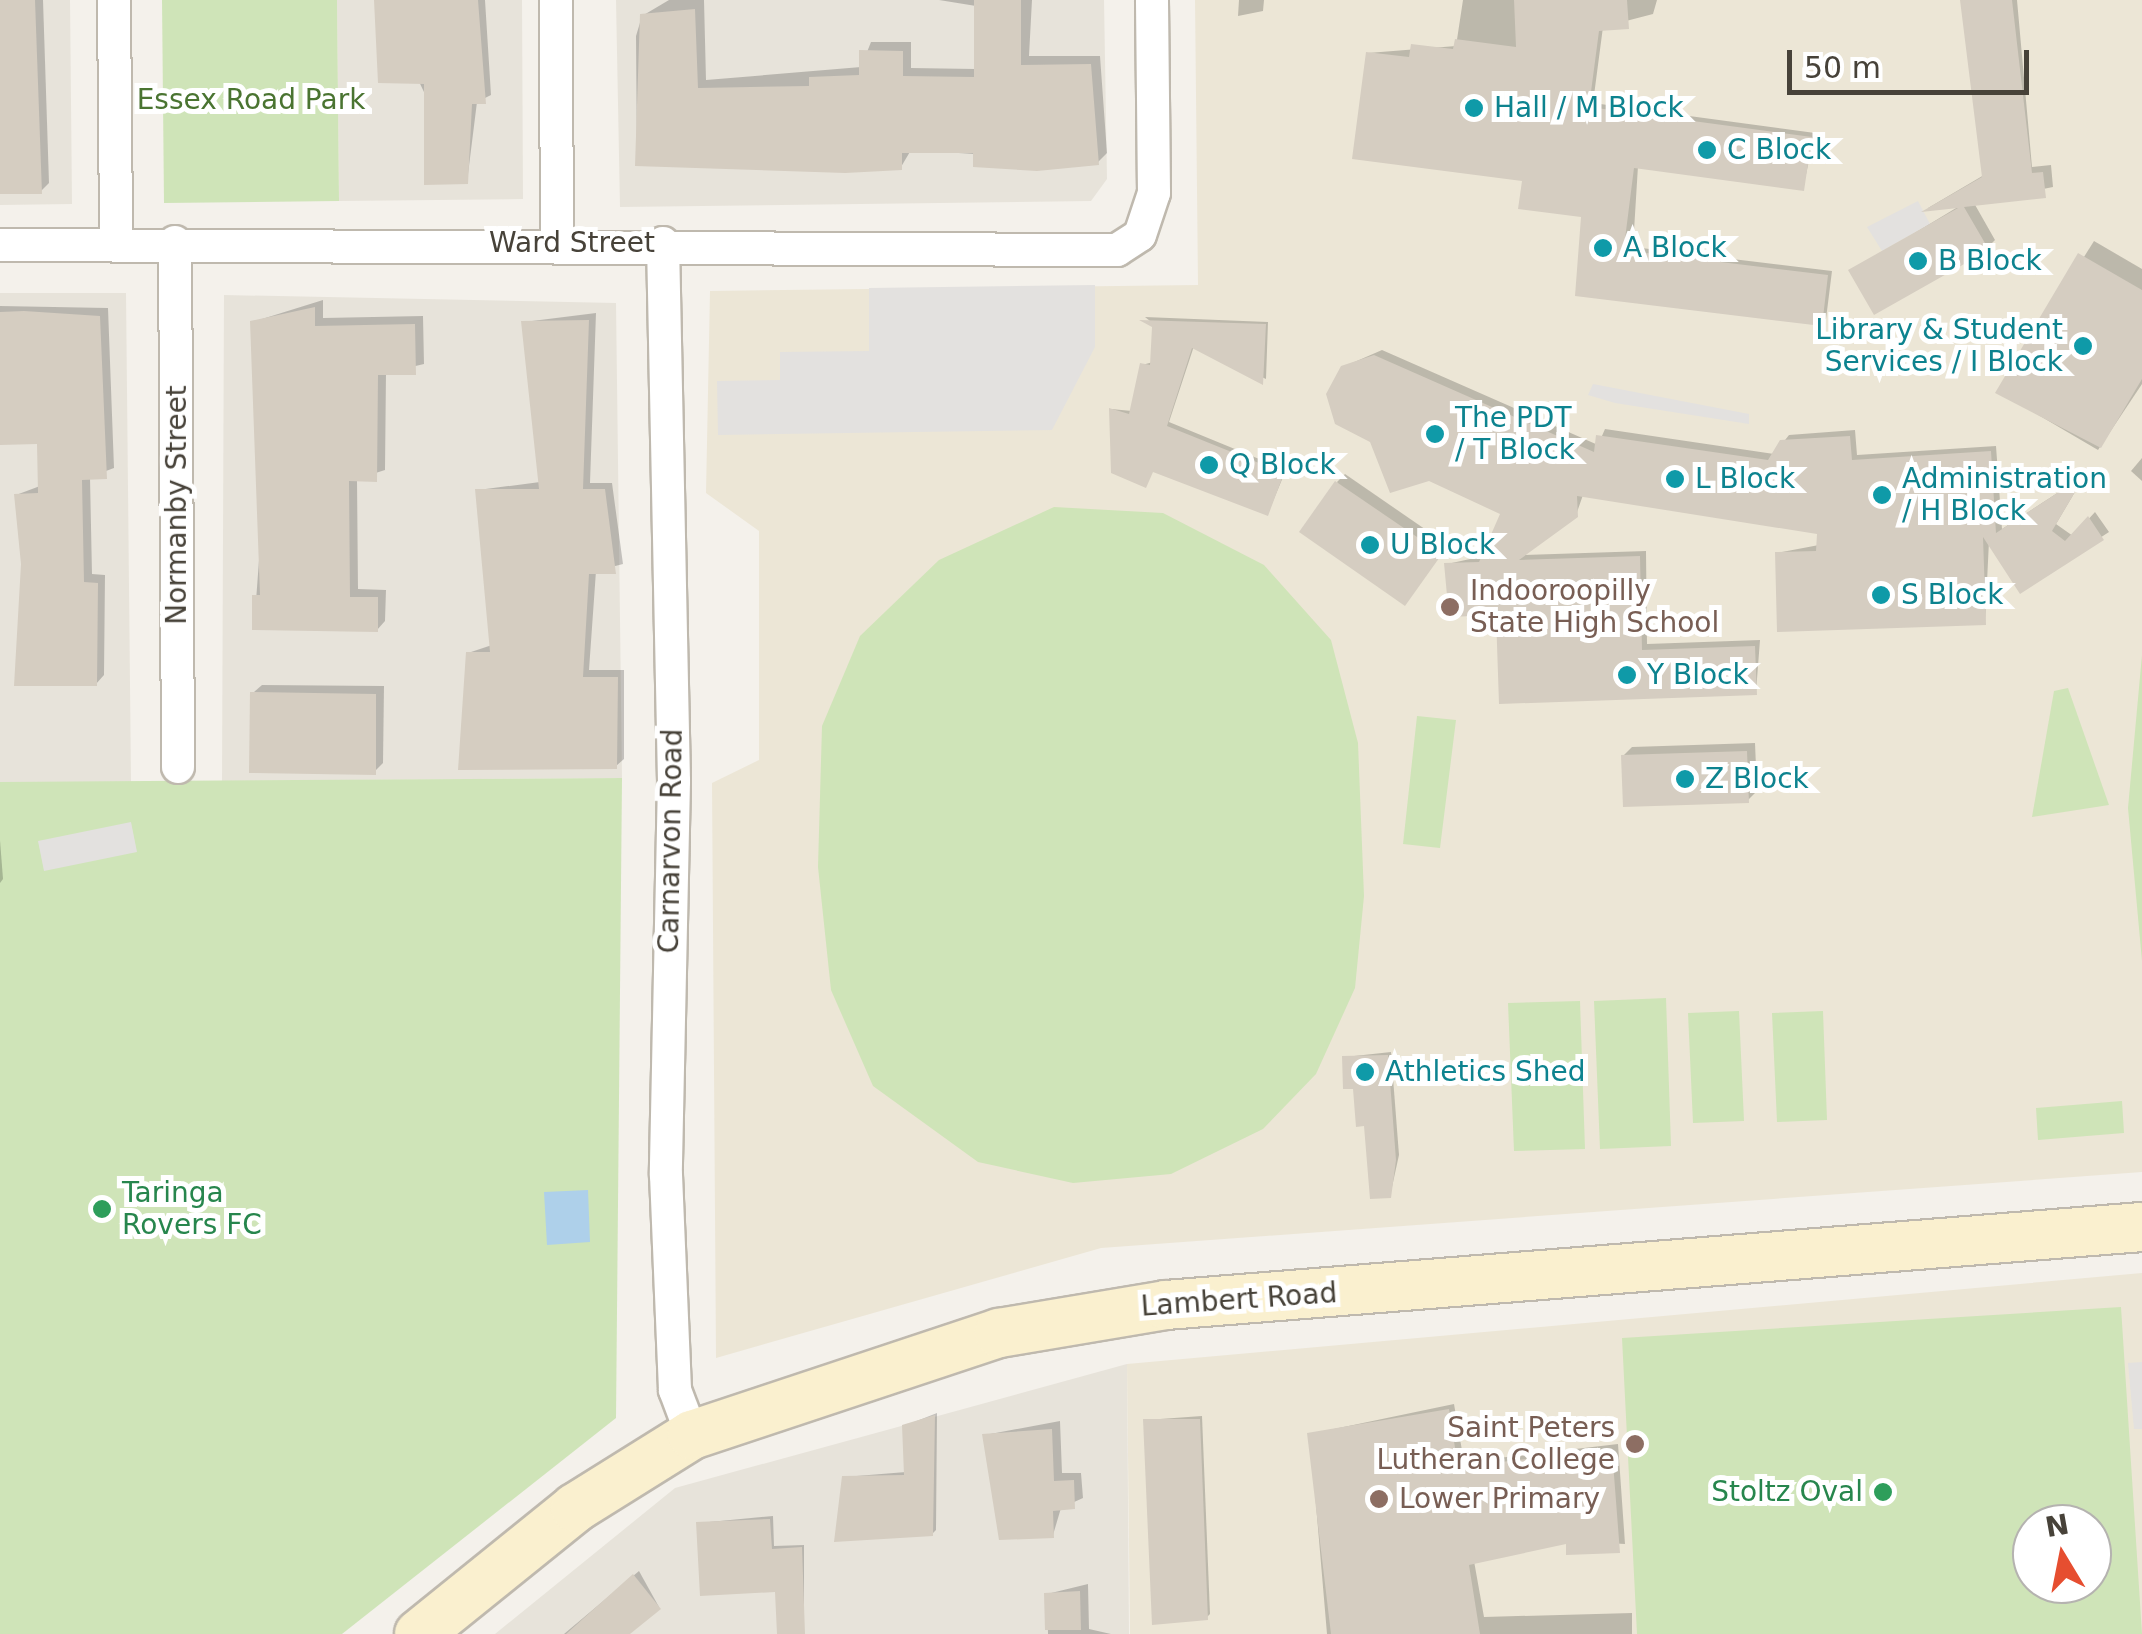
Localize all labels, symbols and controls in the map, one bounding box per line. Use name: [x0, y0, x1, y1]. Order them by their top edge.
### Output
scale bar: [1792, 30, 2034, 92]
text: 50 m: [1804, 50, 1881, 85]
park label: Essex Road Park: [137, 83, 365, 117]
place label: Hall / M Block: [1494, 91, 1684, 125]
marker: Hall / M Block: [1463, 97, 1485, 119]
place label: C Block: [1727, 133, 1831, 167]
marker: C Block: [1696, 139, 1718, 161]
street label: Ward Street: [489, 226, 655, 260]
place label: A Block: [1623, 231, 1727, 265]
marker: A Block: [1592, 237, 1614, 259]
place label: B Block: [1938, 244, 2042, 278]
marker: B Block: [1907, 250, 1929, 272]
place label: Library & Student Services / I Block: [1815, 313, 2063, 379]
marker: Library & Student Services / I Block: [2072, 335, 2094, 357]
street label: Normanby Street: [160, 385, 194, 625]
place label: The PDT / T Block: [1455, 401, 1575, 467]
marker: The PDT / T Block: [1424, 423, 1446, 445]
place label: Q Block: [1229, 448, 1336, 482]
marker: Q Block: [1198, 454, 1220, 476]
place label: L Block: [1695, 462, 1795, 496]
place label: Administration / H Block: [1902, 462, 2107, 528]
marker: L Block: [1664, 468, 1686, 490]
marker: Administration / H Block: [1871, 484, 1893, 506]
place label: U Block: [1390, 528, 1495, 562]
marker: U Block: [1359, 534, 1381, 556]
place label: Indooroopilly State High School: [1470, 574, 1719, 640]
place label: S Block: [1901, 578, 2003, 612]
marker: S Block: [1870, 584, 1892, 606]
marker: Indooroopilly State High School: [1439, 596, 1461, 618]
place label: Y Block: [1647, 658, 1749, 692]
marker: Y Block: [1616, 664, 1638, 686]
street label: Carnarvon Road: [652, 728, 690, 954]
place label: Z Block: [1705, 762, 1809, 796]
marker: Z Block: [1674, 768, 1696, 790]
place label: Athletics Shed: [1385, 1055, 1586, 1089]
marker: Athletics Shed: [1354, 1061, 1376, 1083]
place label: Taringa Rovers FC: [122, 1176, 262, 1242]
marker: Taringa Rovers FC: [91, 1198, 113, 1220]
street label: Lambert Road: [1140, 1276, 1338, 1324]
place label: Saint Peters Lutheran College: [1376, 1411, 1615, 1477]
marker: Saint Peters Lutheran College: [1624, 1433, 1646, 1455]
place label: Stoltz Oval: [1711, 1475, 1863, 1509]
marker: Stoltz Oval: [1872, 1481, 1894, 1503]
place label: Lower Primary: [1399, 1482, 1600, 1516]
marker: Lower Primary: [1368, 1488, 1390, 1510]
north arrow: [2012, 1504, 2112, 1604]
text: N: [2043, 1508, 2071, 1544]

